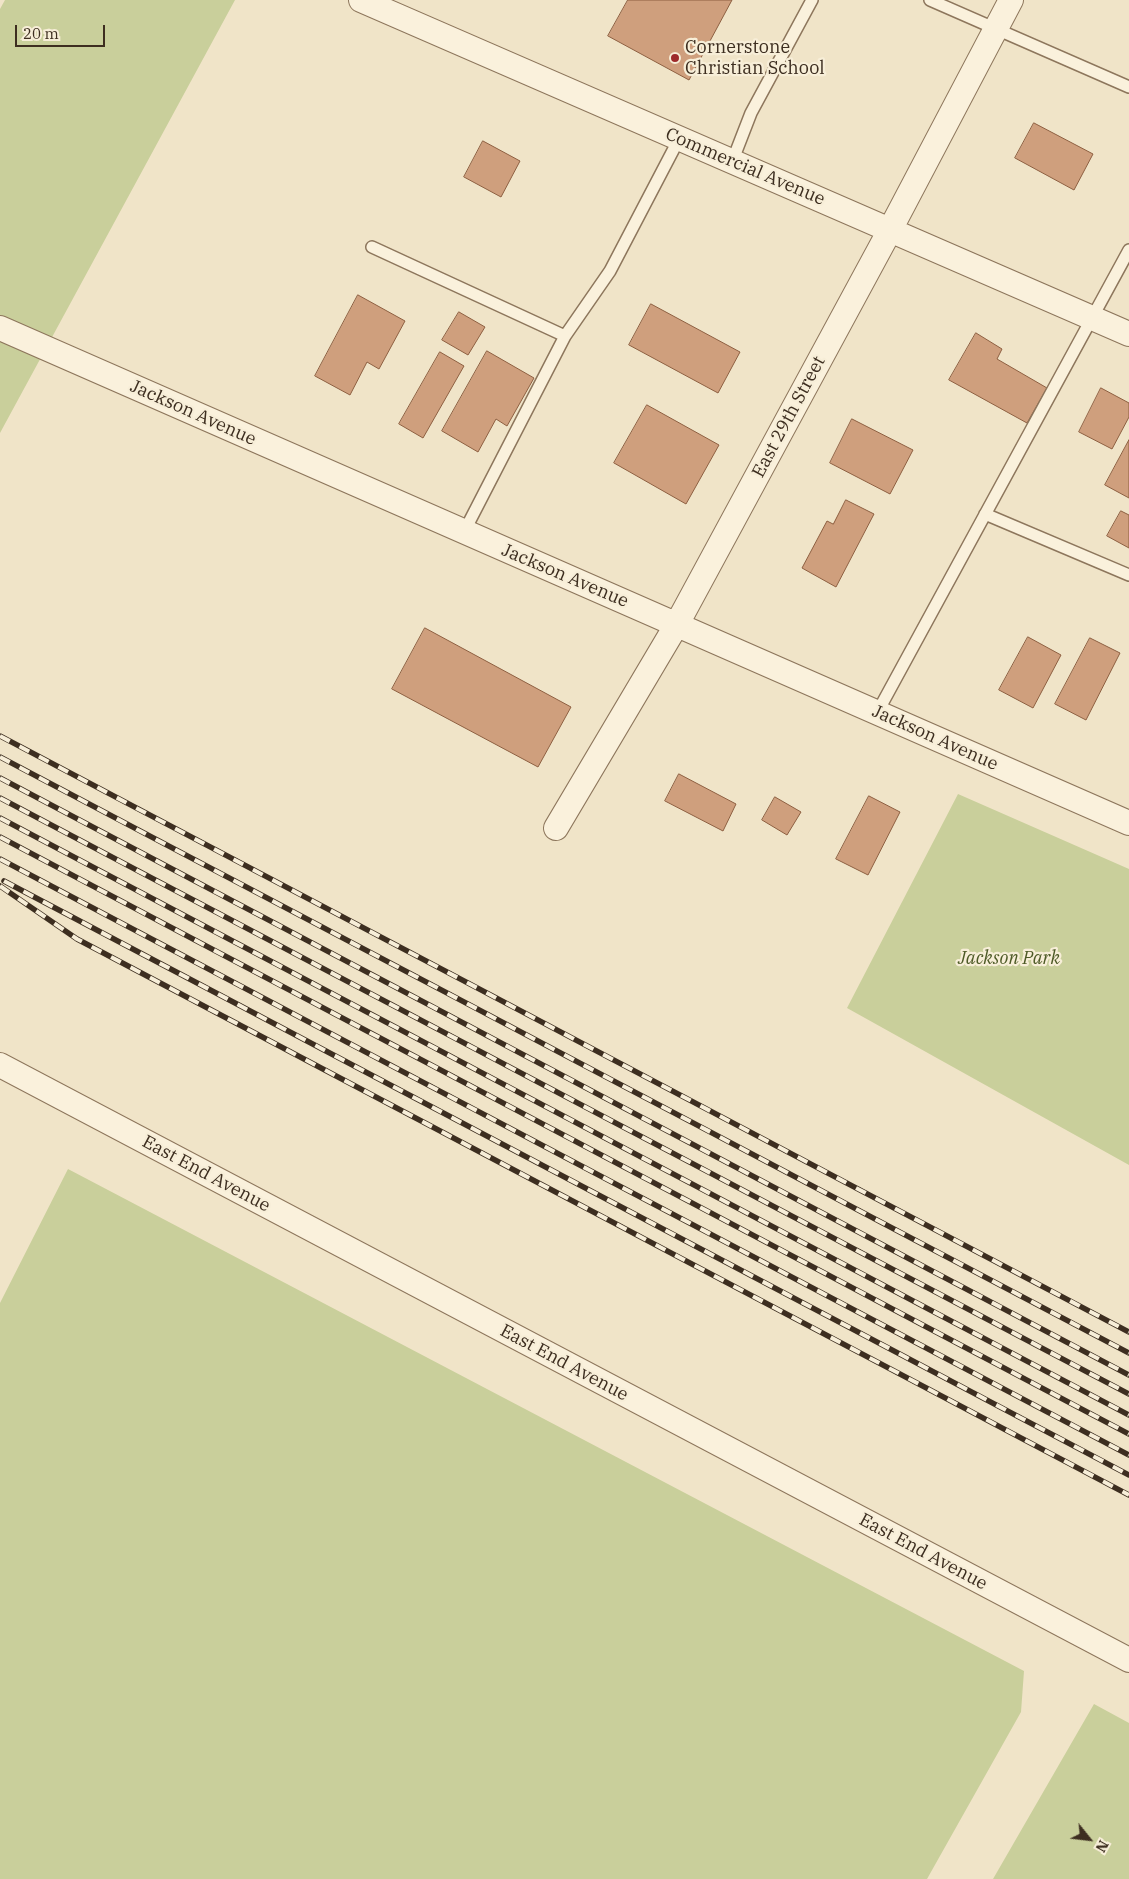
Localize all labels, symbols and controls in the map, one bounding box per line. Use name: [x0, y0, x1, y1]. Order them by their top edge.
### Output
scale bar: [18, 15, 108, 47]
text: 20 m: [23, 24, 59, 43]
place label: Cornerstone Christian School: [685, 37, 825, 80]
marker: Cornerstone Christian School: [669, 52, 681, 64]
street label: Commercial Avenue: [662, 124, 828, 210]
street label: East 29th Street: [748, 353, 830, 481]
street label: Jackson Avenue: [127, 376, 259, 450]
street label: Jackson Avenue: [498, 540, 632, 612]
street label: Jackson Avenue: [869, 701, 1001, 775]
park label: Jackson Park: [958, 948, 1060, 970]
street label: East End Avenue: [138, 1131, 274, 1217]
street label: East End Avenue: [496, 1320, 632, 1406]
street label: East End Avenue: [855, 1509, 991, 1595]
north arrow: [1064, 1814, 1114, 1864]
text: N: [1092, 1837, 1113, 1855]

